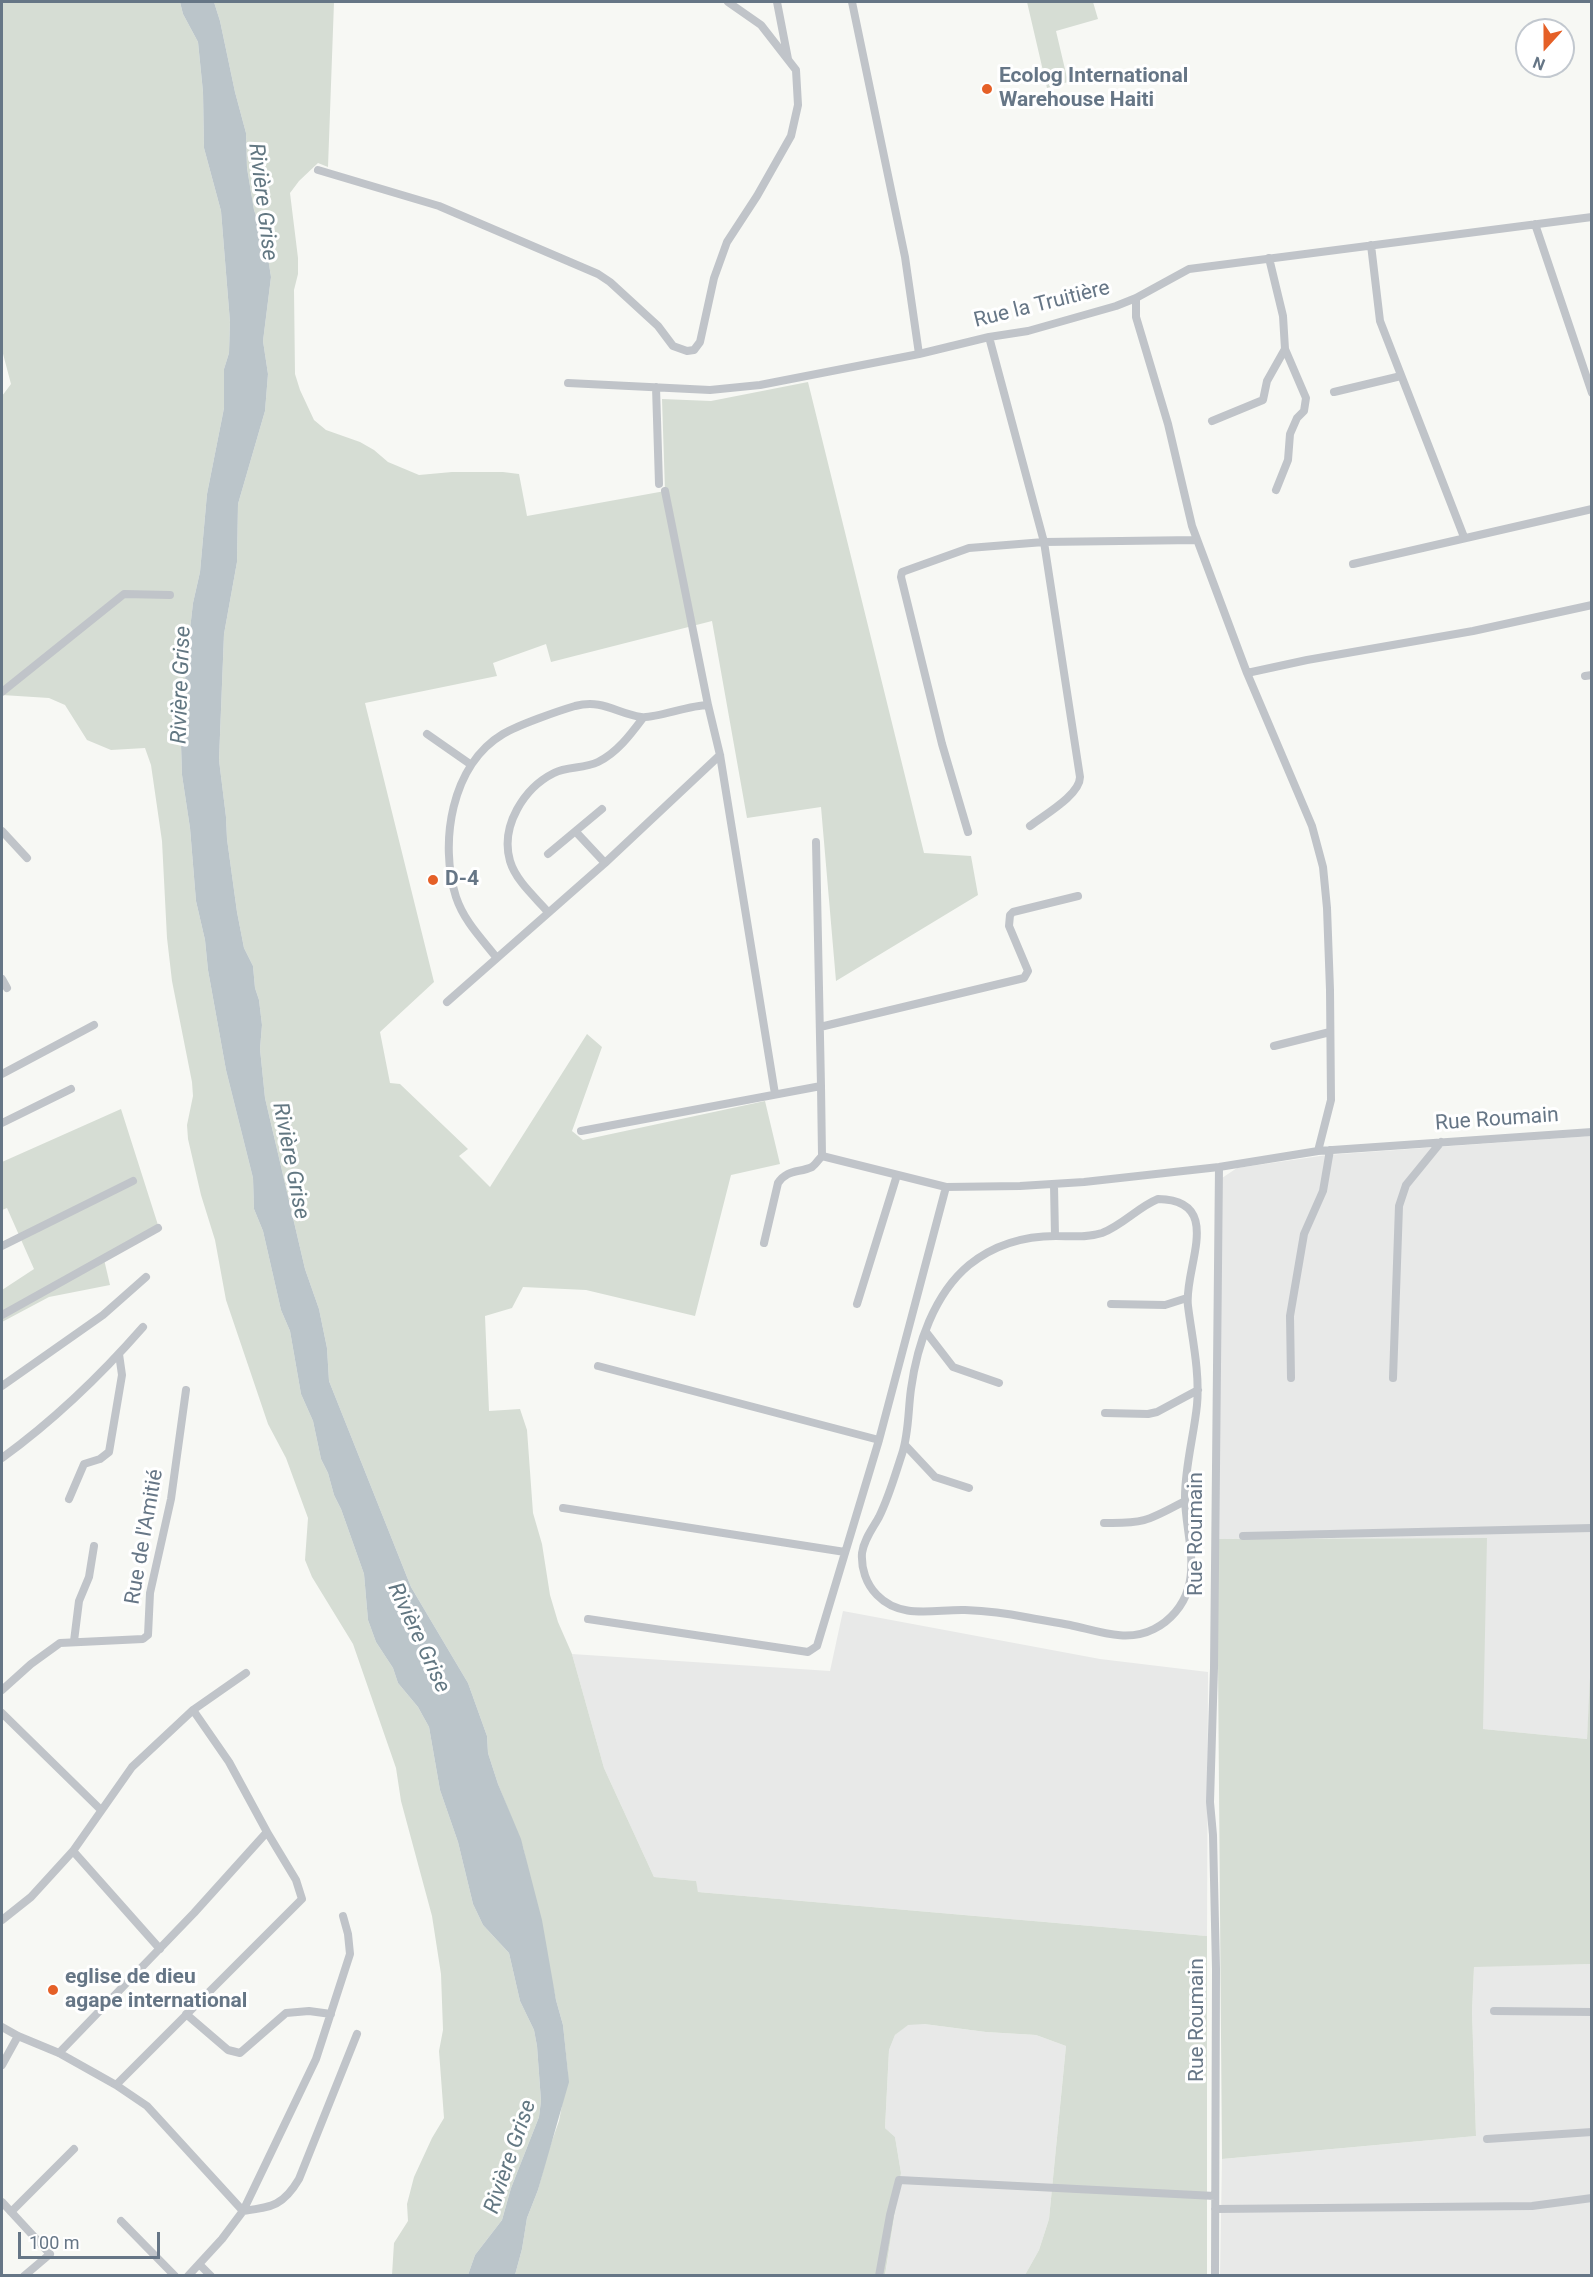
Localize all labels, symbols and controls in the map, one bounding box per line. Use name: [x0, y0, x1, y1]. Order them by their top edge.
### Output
north arrow: [1515, 18, 1575, 78]
text: N: [1530, 53, 1548, 74]
place label: Ecolog International Warehouse Haiti: [999, 64, 1188, 114]
marker: Ecolog International Warehouse Haiti: [980, 82, 994, 96]
water label: Rivière Grise: [242, 142, 282, 262]
street label: Rue la Truitière: [971, 276, 1113, 334]
water label: Rivière Grise: [167, 625, 197, 745]
place label: D-4: [445, 867, 479, 893]
marker: D-4: [426, 873, 440, 887]
water label: Rivière Grise: [266, 1100, 314, 1222]
street label: Rue Roumain: [1434, 1103, 1560, 1137]
street label: Rue de l'Amitié: [121, 1467, 169, 1607]
street label: Rue Roumain: [1184, 1472, 1210, 1596]
water label: Rivière Grise: [381, 1579, 455, 1697]
street label: Rue Roumain: [1185, 1958, 1211, 2082]
place label: eglise de dieu agape international: [65, 1965, 247, 2015]
marker: eglise de dieu agape international: [46, 1983, 60, 1997]
water label: Rivière Grise: [479, 2097, 543, 2217]
scale bar: [21, 2220, 164, 2258]
text: 100 m: [29, 2232, 80, 2253]

